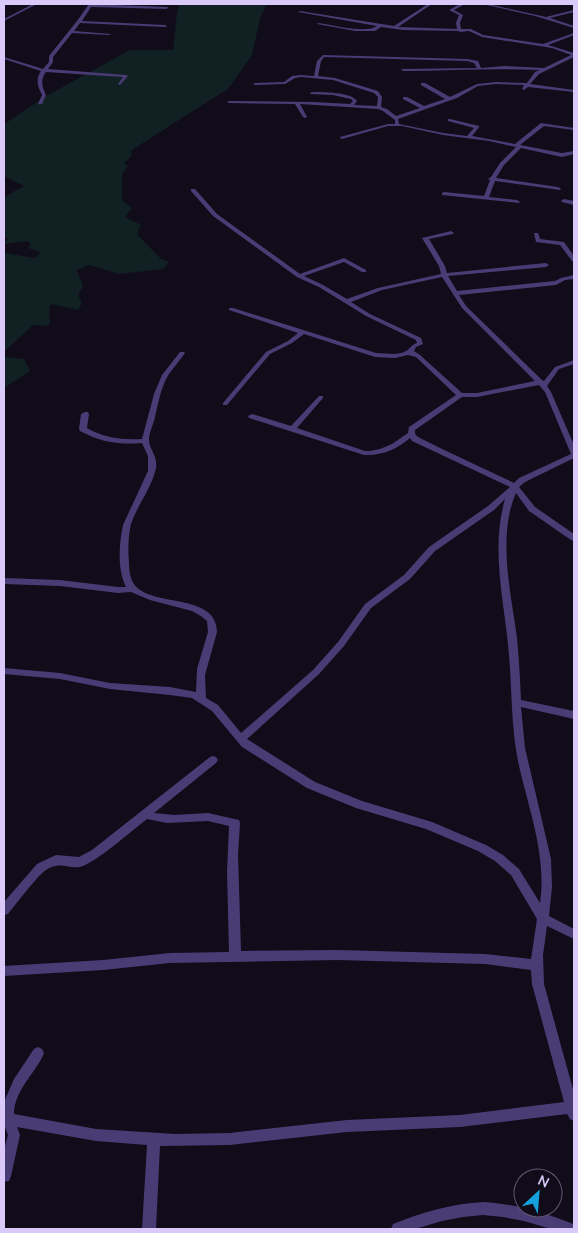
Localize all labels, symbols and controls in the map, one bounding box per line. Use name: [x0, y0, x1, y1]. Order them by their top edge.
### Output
north arrow: [513, 1168, 563, 1218]
text: N: [535, 1171, 552, 1193]

